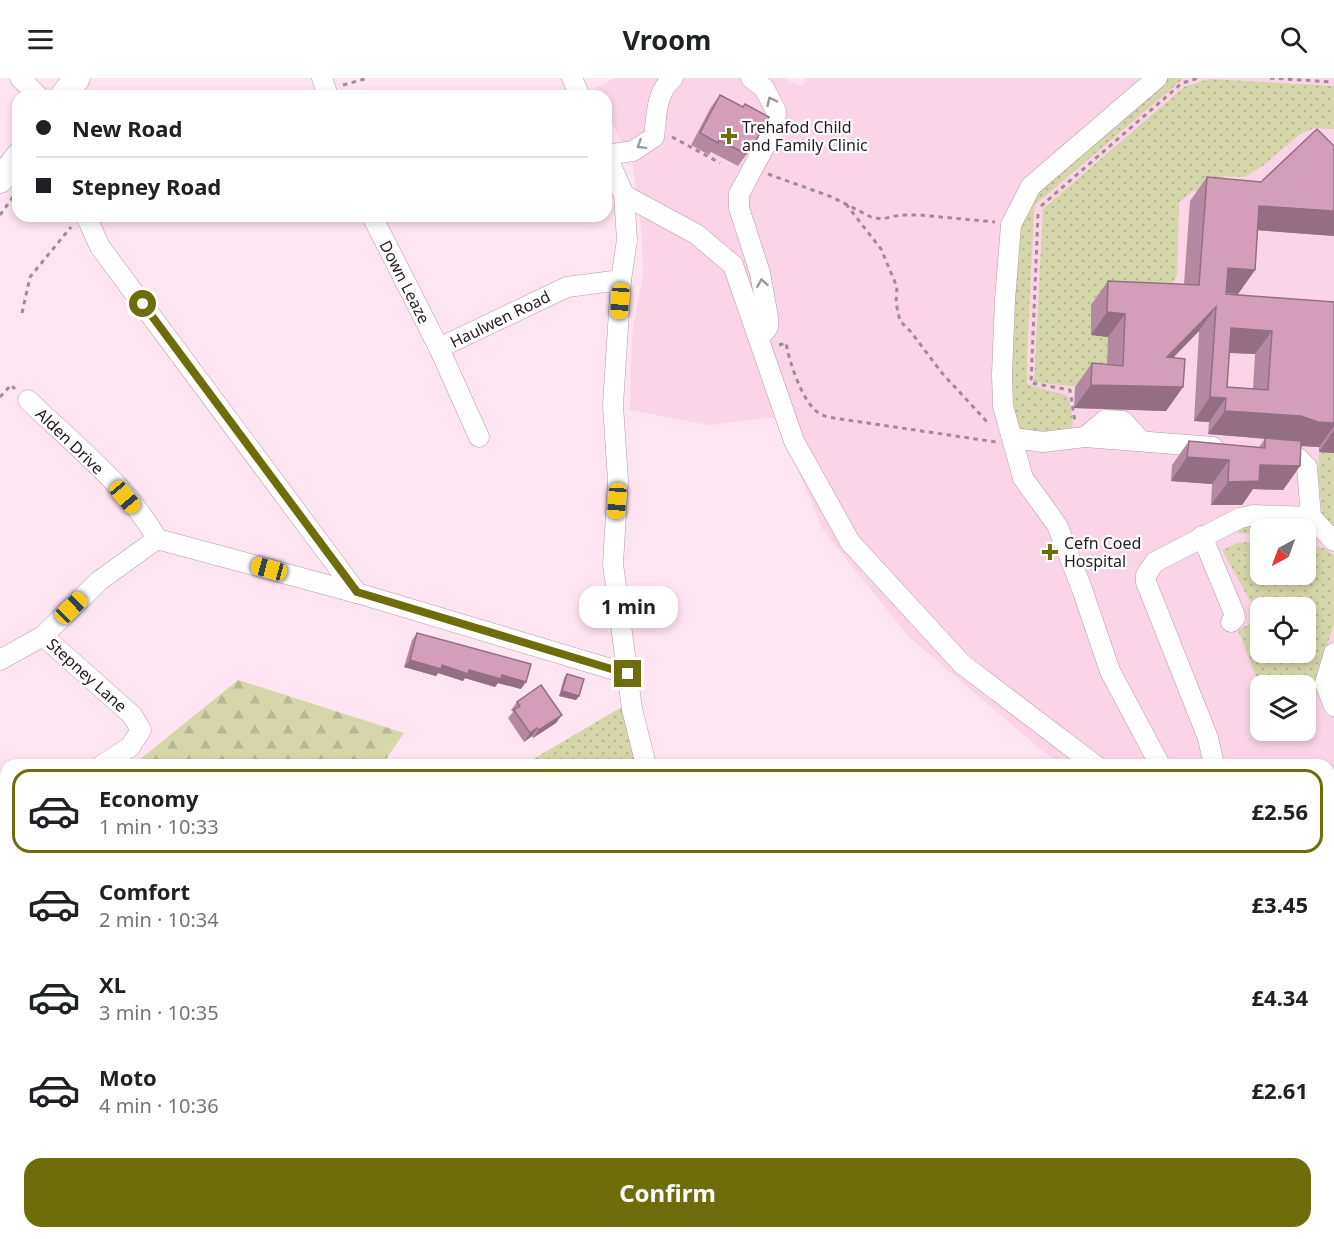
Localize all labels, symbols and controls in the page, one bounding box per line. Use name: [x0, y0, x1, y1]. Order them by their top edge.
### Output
text: Vroom: [623, 21, 711, 58]
icon: menu: [24, 23, 57, 56]
icon: search: [1277, 23, 1310, 56]
one-way arrow: [767, 97, 779, 108]
text: New Road: [72, 113, 182, 143]
place label: Trehafod Child and Family Clinic: [742, 116, 868, 156]
marker: Trehafod Child and Family Clinic: [720, 127, 738, 145]
one-way arrow: [637, 138, 647, 150]
text: Stepney Road: [72, 171, 221, 201]
street label: Down Leaze: [375, 237, 435, 327]
one-way arrow: [756, 278, 769, 288]
car: [610, 282, 630, 320]
street label: Haulwen Road: [446, 285, 554, 353]
route start: [129, 290, 156, 317]
street label: Alden Drive: [31, 403, 109, 479]
car: [107, 477, 143, 517]
car: [607, 482, 627, 520]
north arrow: [1250, 519, 1316, 585]
map controls: [1250, 519, 1316, 741]
place label: Cefn Coed Hospital: [1064, 532, 1141, 572]
marker: Cefn Coed Hospital: [1041, 543, 1059, 561]
car: [249, 556, 289, 582]
callout: 1 min: [578, 587, 678, 629]
car: [52, 589, 90, 627]
text: 1 min: [601, 593, 656, 620]
button: locate: [1250, 597, 1316, 663]
street label: Stepney Lane: [42, 633, 132, 717]
route end: [614, 660, 641, 687]
button: layers: [1250, 675, 1316, 741]
text: Economy: [99, 783, 198, 813]
icon: car: [27, 784, 81, 838]
text: £2.56: [1251, 796, 1308, 826]
text: 1 min · 10:33: [99, 813, 219, 840]
text: Comfort: [99, 876, 190, 906]
icon: car: [27, 877, 81, 931]
text: £3.45: [1251, 889, 1308, 919]
text: 2 min · 10:34: [99, 906, 219, 933]
text: XL: [99, 969, 126, 999]
icon: car: [27, 970, 81, 1024]
text: £4.34: [1251, 982, 1308, 1012]
text: 3 min · 10:35: [99, 999, 219, 1026]
text: Moto: [99, 1062, 157, 1092]
icon: car: [27, 1063, 81, 1117]
text: £2.61: [1251, 1075, 1308, 1105]
text: 4 min · 10:36: [99, 1092, 219, 1119]
button: Confirm: [24, 1158, 1311, 1227]

